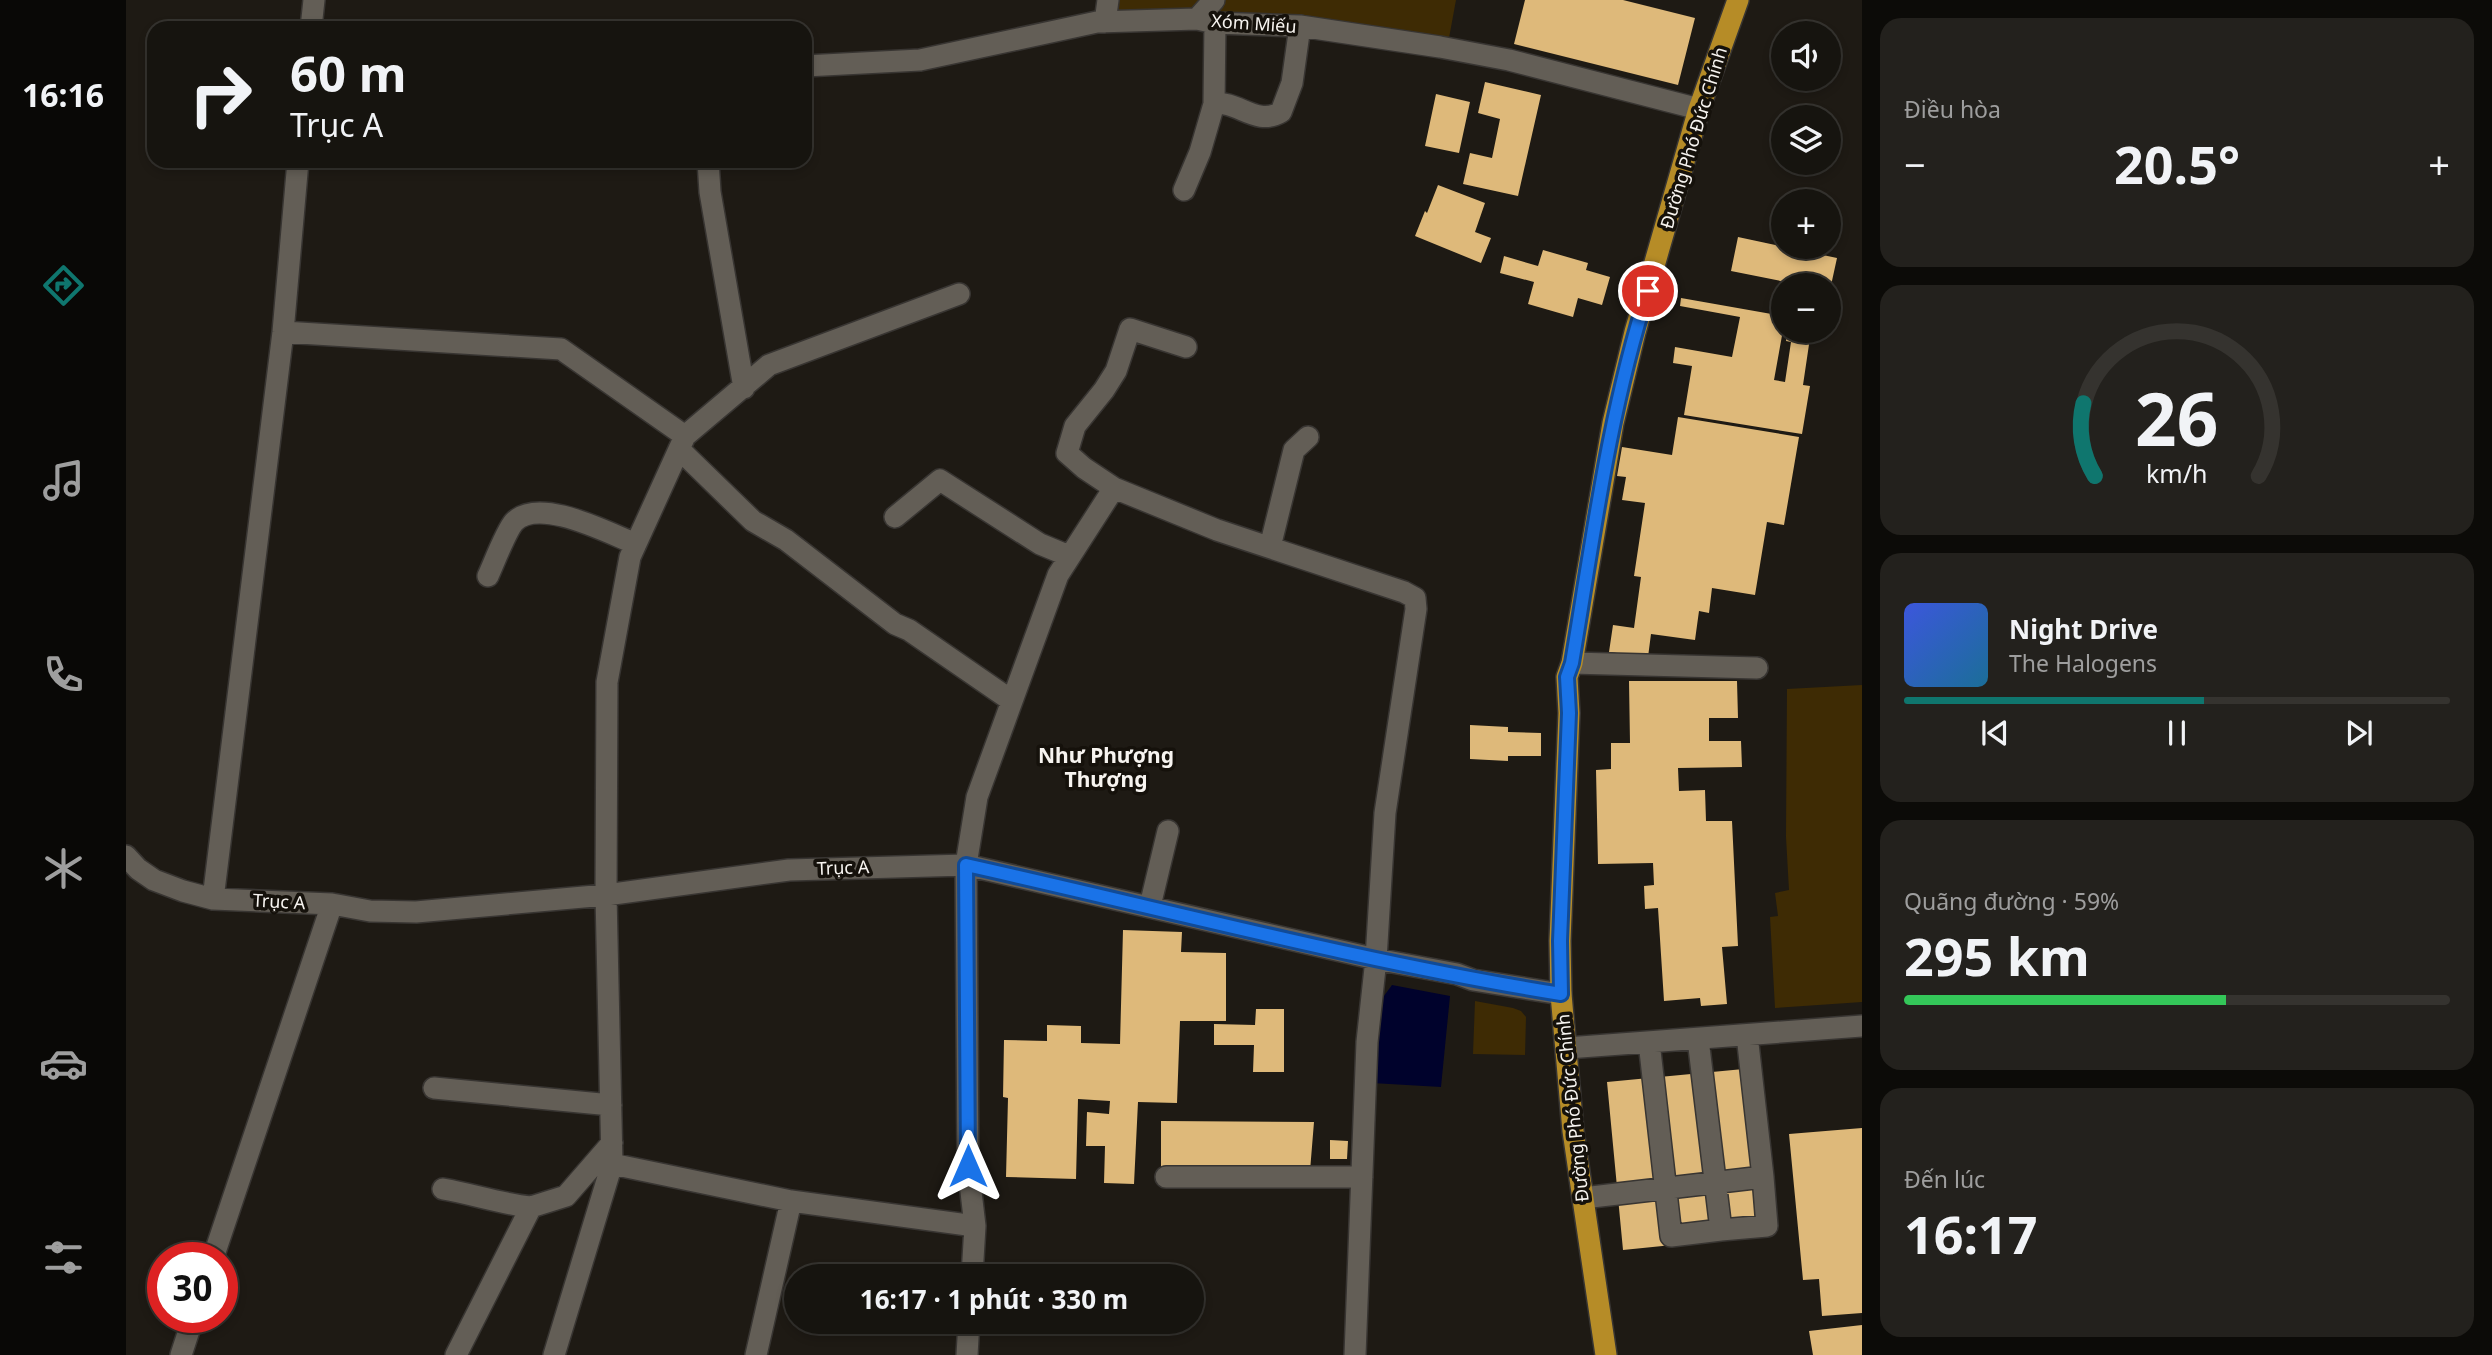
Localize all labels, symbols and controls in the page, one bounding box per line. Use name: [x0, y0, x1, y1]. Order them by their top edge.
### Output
street label: Xóm Miếu: [1211, 8, 1297, 38]
map controls: [1771, 21, 1841, 343]
button: sound: [1771, 21, 1841, 91]
text: 60 m: [290, 40, 407, 106]
street label: Đường Phó Đức Chính: [1654, 44, 1732, 231]
icon: right: [175, 49, 266, 140]
text: 16:16: [22, 73, 104, 116]
text: Điều hòa: [1904, 93, 2001, 125]
text: Trục A: [290, 103, 383, 146]
button: layers: [1771, 105, 1841, 175]
text: 20.5°: [2114, 128, 2240, 199]
text: −: [1904, 138, 1926, 190]
text: +: [2428, 138, 2450, 190]
button: +: [1771, 189, 1841, 259]
icon: directions: [39, 261, 88, 310]
pin: [1618, 261, 1678, 321]
icon: arrive: [1629, 272, 1667, 310]
button: −: [1771, 273, 1841, 343]
text: 26: [2135, 369, 2219, 468]
icon: music: [39, 456, 88, 505]
text: km/h: [2146, 456, 2208, 490]
text: Night Drive: [2009, 611, 2158, 647]
text: The Halogens: [2009, 647, 2157, 679]
icon: phone: [39, 650, 88, 699]
icon: previous: [1976, 714, 2014, 752]
icon: pause: [2158, 714, 2196, 752]
icon: next: [2340, 714, 2378, 752]
district label: Như Phượng Thượng: [1038, 741, 1174, 793]
icon: climate: [39, 844, 88, 893]
street label: Trục A: [816, 854, 870, 880]
text: Quãng đường · 59%: [1904, 885, 2119, 917]
street label: Trục A: [252, 888, 306, 914]
text: 295 km: [1904, 920, 2090, 991]
street label: Đường Phó Đức Chính: [1550, 1013, 1594, 1203]
icon: car: [39, 1039, 88, 1088]
position arrow: [931, 1129, 1005, 1203]
text: Đến lúc: [1904, 1163, 1985, 1195]
text: 16:17: [1904, 1198, 2038, 1269]
icon: filters: [39, 1233, 88, 1282]
speed limit sign: 30: [147, 1242, 238, 1333]
text: 16:17 · 1 phút · 330 m: [860, 1281, 1128, 1317]

